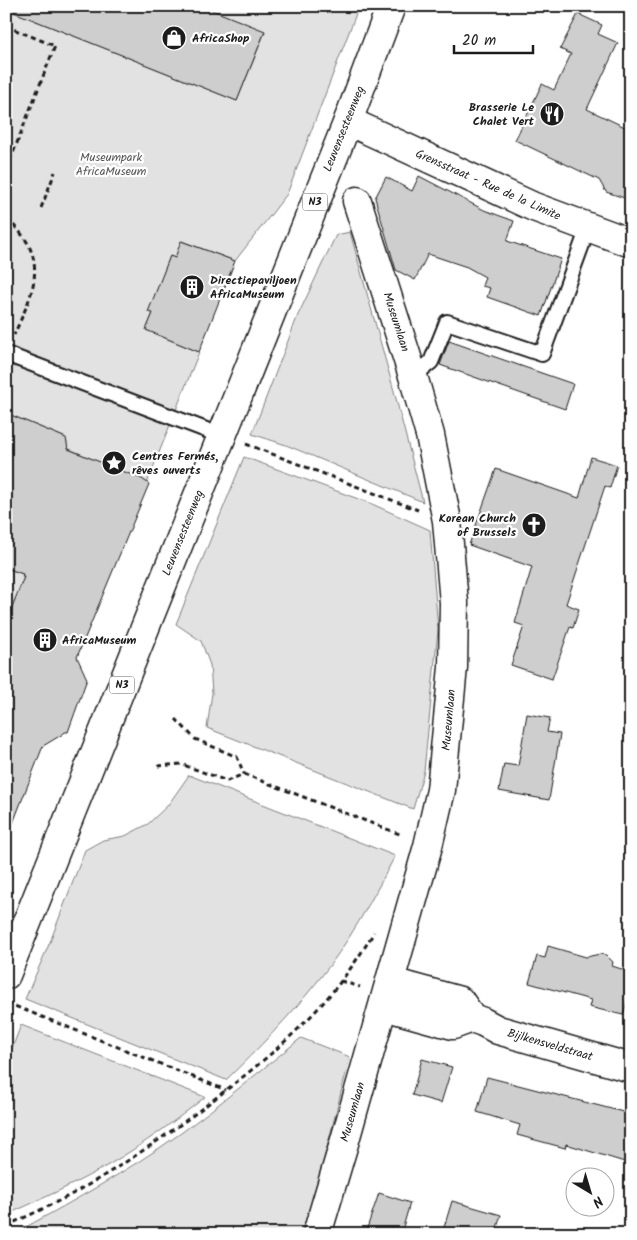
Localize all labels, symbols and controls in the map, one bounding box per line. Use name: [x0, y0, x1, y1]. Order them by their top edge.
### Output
scale bar: [454, 22, 533, 54]
shop icon: AfricaShop: [161, 25, 187, 51]
place label: AfricaShop: [192, 29, 250, 48]
text: 20 m: [462, 29, 496, 53]
street label: Leuvensesteenweg: [318, 83, 370, 175]
place label: Brasserie Le Chalet Vert: [469, 98, 535, 131]
restaurant icon: Brasserie Le Chalet Vert: [539, 101, 565, 127]
street label: Grensstraat - Rue de la Limite: [412, 144, 564, 226]
park label: Museumpark AfricaMuseum: [76, 148, 147, 181]
road number: N3: [302, 193, 328, 210]
place label: Directiepaviljoen AfricaMuseum: [210, 271, 297, 304]
building icon: Directiepaviljoen AfricaMuseum: [179, 274, 205, 300]
street label: Museumlaan: [377, 290, 415, 354]
place label: Centres Fermés, rêves ouverts: [132, 447, 218, 480]
place icon: Centres Fermés, rêves ouverts: [101, 450, 127, 476]
street label: Leuvensesteenweg: [157, 487, 209, 579]
place label: Korean Church of Brussels: [439, 509, 516, 542]
church icon: Korean Church of Brussels: [521, 512, 547, 538]
building icon: AfricaMuseum: [32, 627, 58, 653]
place label: AfricaMuseum: [62, 631, 136, 650]
road number: N3: [110, 676, 134, 694]
street label: Museumlaan: [437, 688, 461, 752]
street label: Bijlkensveldstraat: [505, 1024, 595, 1066]
street label: Museumlaan: [335, 1080, 371, 1144]
north arrow: [564, 1168, 614, 1218]
text: N: [587, 1190, 608, 1213]

